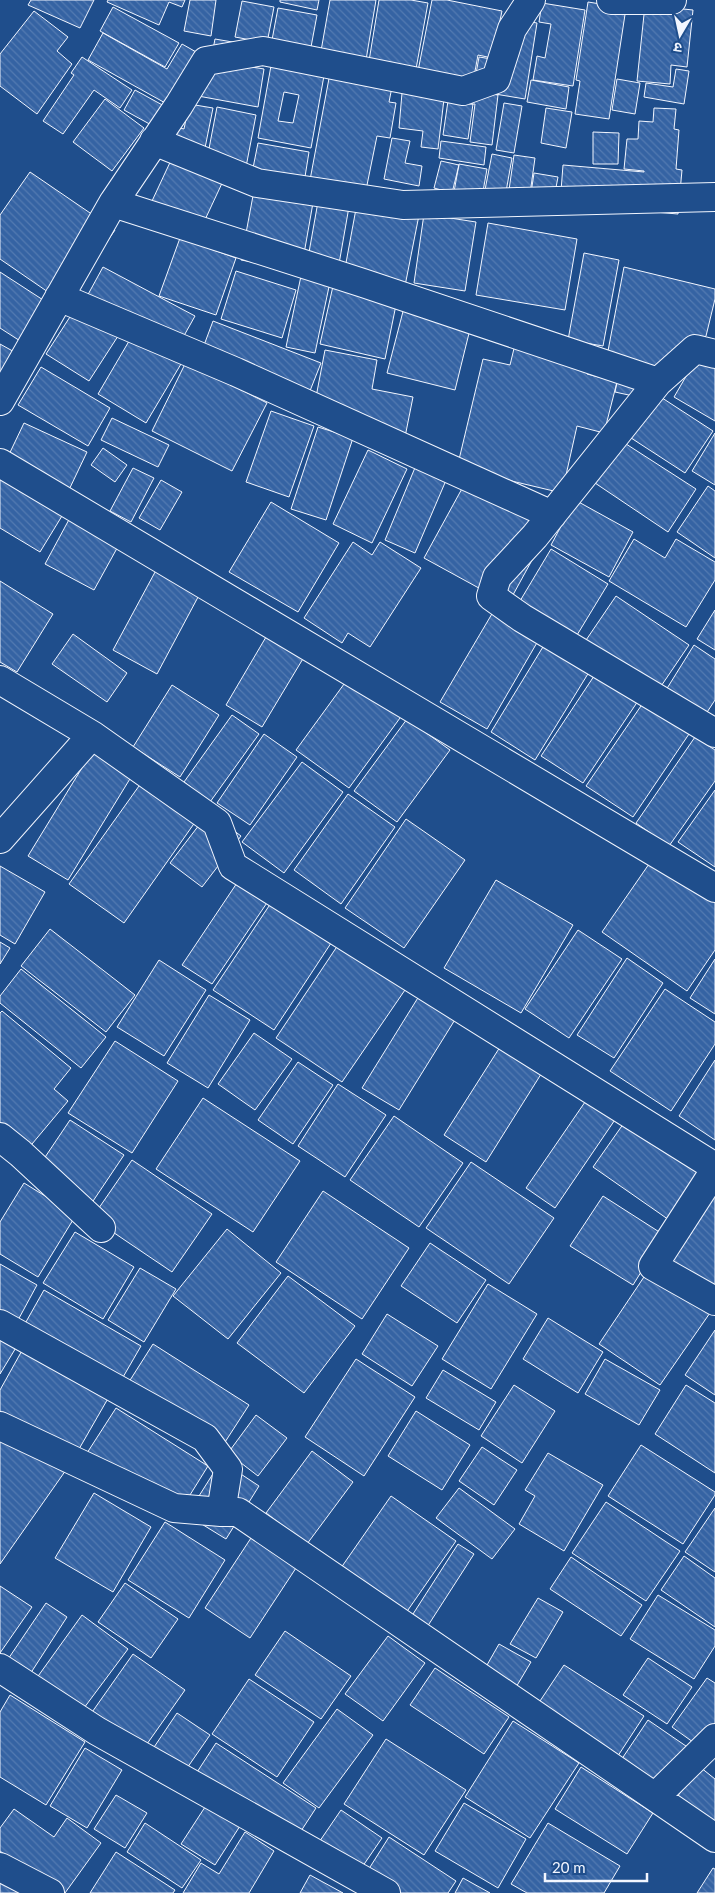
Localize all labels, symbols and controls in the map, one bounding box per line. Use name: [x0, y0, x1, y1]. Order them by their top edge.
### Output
north arrow: [655, 10, 705, 60]
text: उ: [672, 39, 683, 57]
scale bar: [545, 1850, 648, 1882]
text: 20 m: [552, 1858, 586, 1876]

